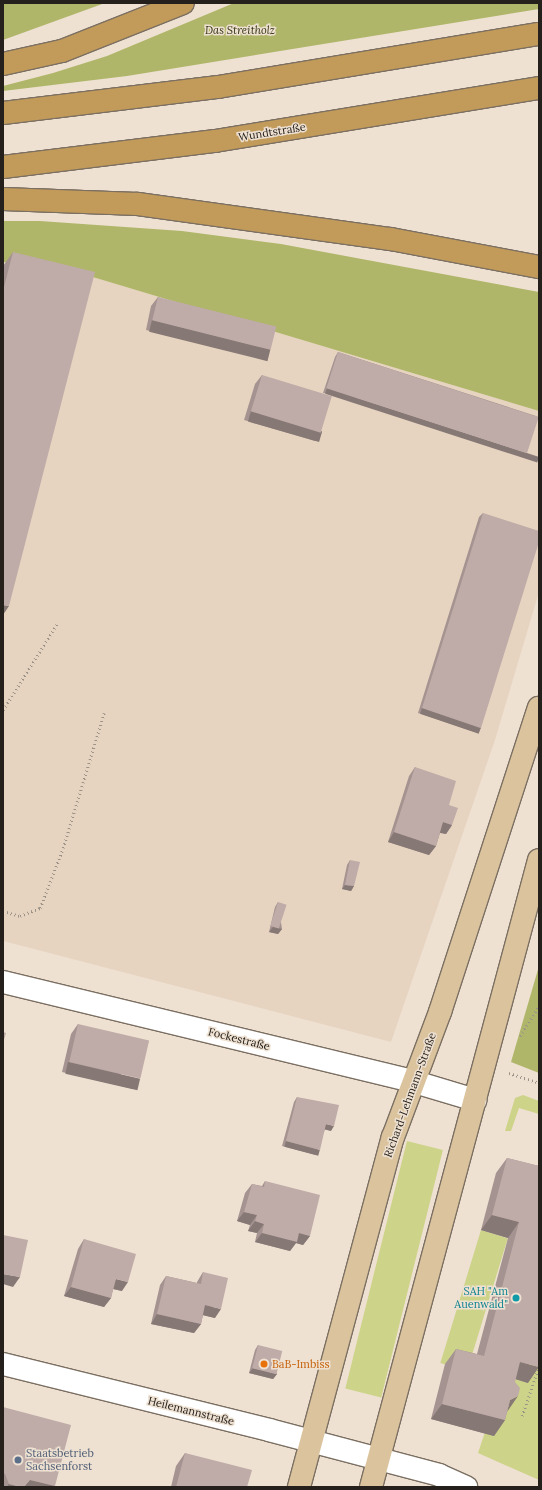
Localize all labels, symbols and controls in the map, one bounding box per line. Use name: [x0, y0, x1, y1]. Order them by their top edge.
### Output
park label: Das Streitholz: [205, 23, 275, 37]
street label: Wundtstraße: [238, 120, 306, 144]
street label: Fockestraße: [207, 1025, 271, 1053]
street label: Richard-Lehmann-Straße: [381, 1031, 439, 1159]
place label: SAH "Am Auenwald": [454, 1285, 508, 1311]
marker: SAH "Am Auenwald": [511, 1293, 521, 1303]
place label: BaB-Imbiss: [272, 1357, 330, 1371]
marker: BaB-Imbiss: [259, 1359, 269, 1369]
street label: Heilemannstraße: [147, 1394, 235, 1428]
place label: Staatsbetrieb Sachsenforst: [26, 1447, 94, 1473]
marker: Staatsbetrieb Sachsenforst: [13, 1455, 23, 1465]

